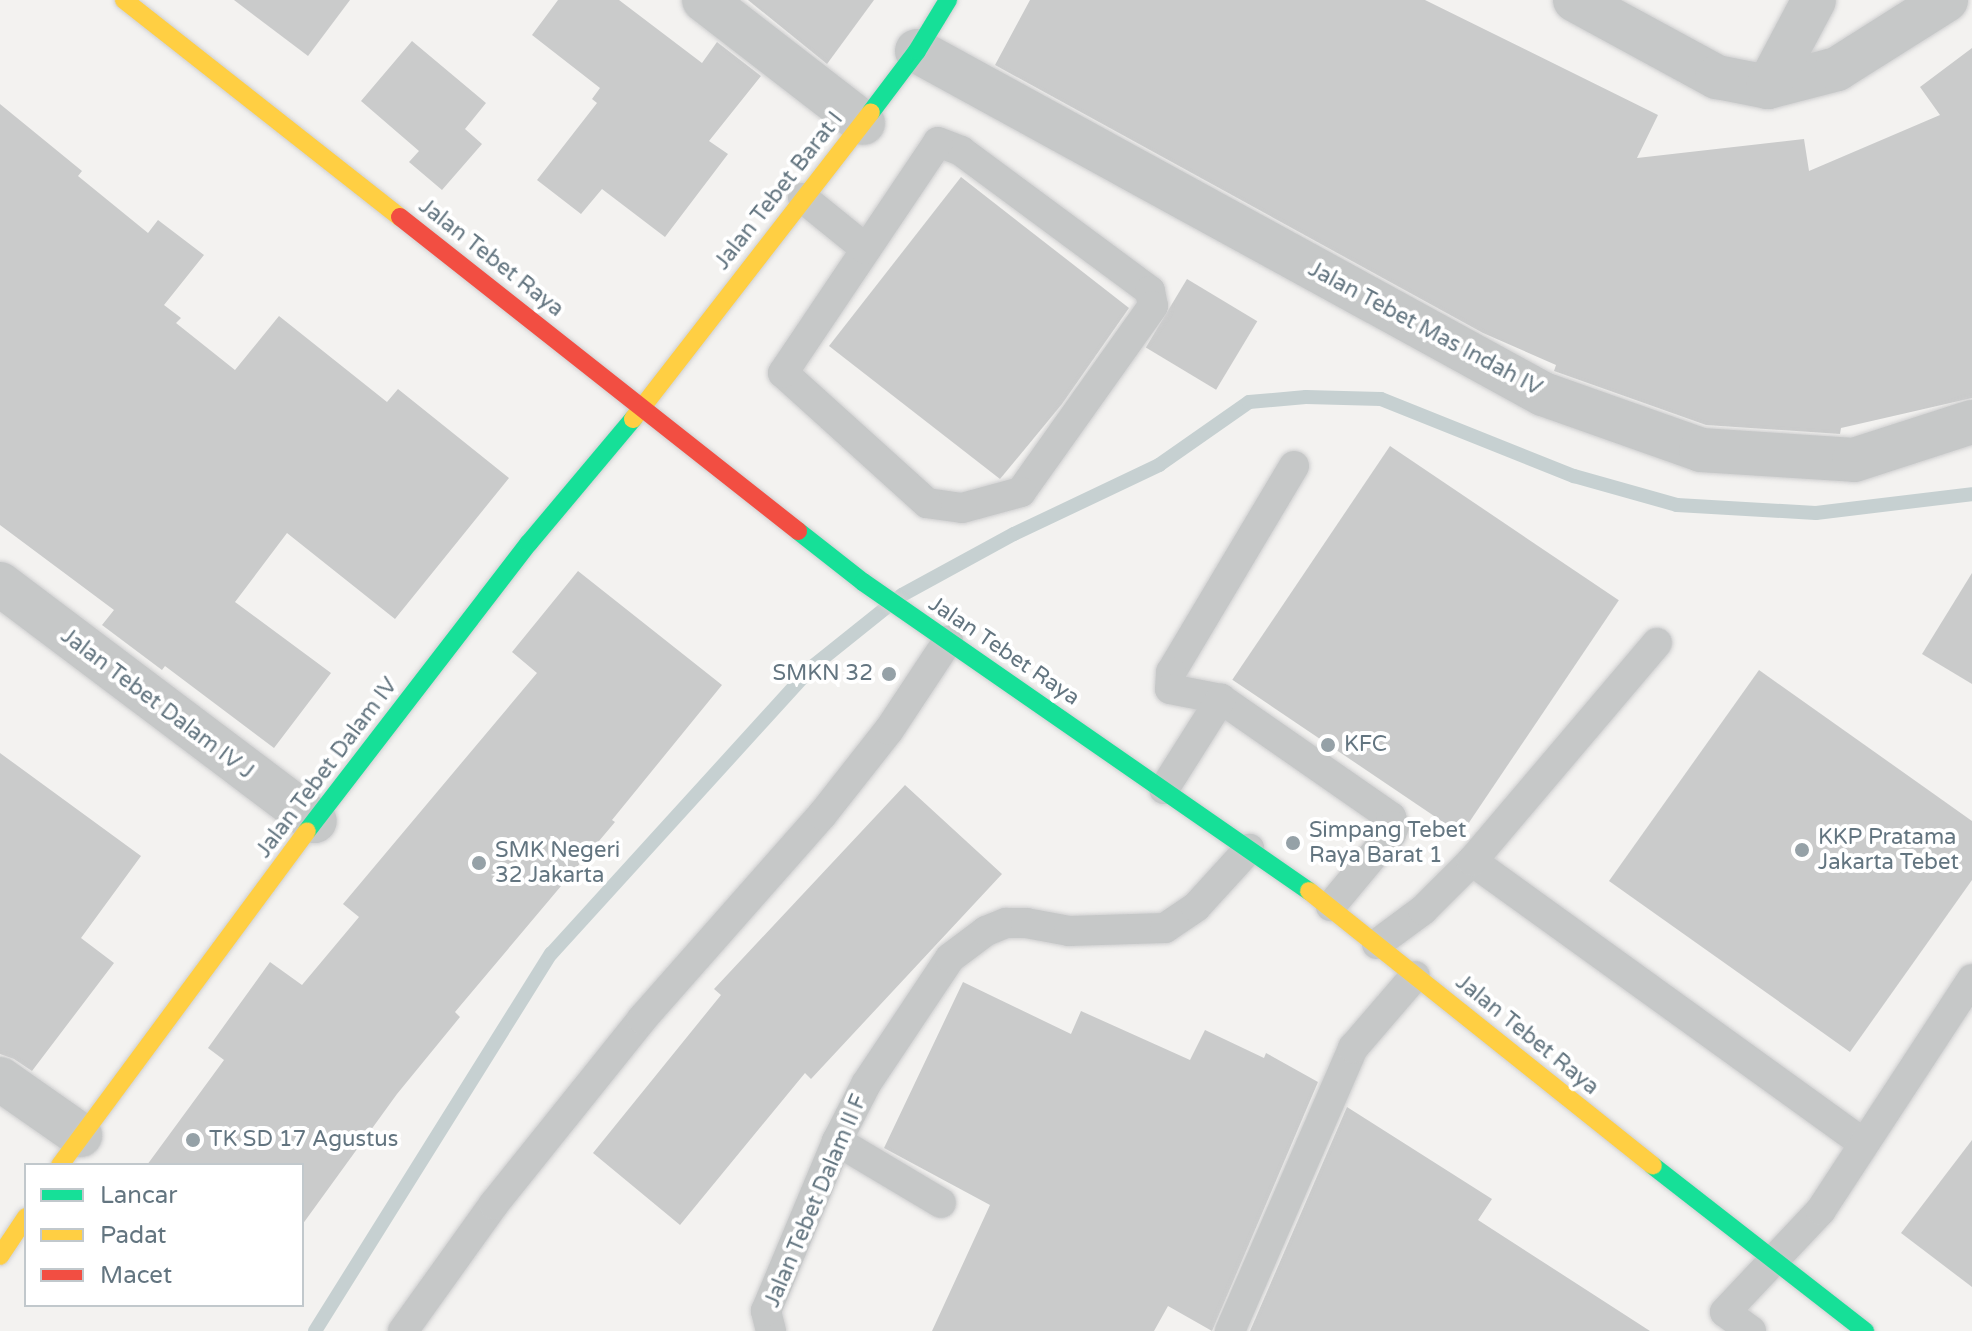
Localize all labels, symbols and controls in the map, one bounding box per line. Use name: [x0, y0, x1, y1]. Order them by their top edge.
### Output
street label: Jalan Tebet Barat I: [709, 107, 849, 275]
street label: Jalan Tebet Raya: [413, 193, 569, 323]
street label: Jalan Tebet Mas Indah IV: [1304, 256, 1546, 402]
street label: Jalan Tebet Raya: [924, 591, 1084, 711]
street label: Jalan Tebet Dalam IV J: [55, 623, 259, 785]
place label: SMKN 32: [772, 661, 873, 687]
marker: SMKN 32: [880, 665, 898, 683]
street label: Jalan Tebet Dalam IV: [251, 673, 403, 863]
place label: KFC: [1344, 732, 1387, 758]
marker: KFC: [1319, 736, 1337, 754]
place label: Simpang Tebet Raya Barat 1: [1309, 817, 1466, 868]
place label: KKP Pratama Jakarta Tebet: [1818, 824, 1959, 876]
marker: Simpang Tebet Raya Barat 1: [1284, 834, 1302, 852]
place label: SMK Negeri 32 Jakarta: [495, 837, 620, 888]
marker: KKP Pratama Jakarta Tebet: [1793, 841, 1811, 859]
marker: SMK Negeri 32 Jakarta: [470, 854, 488, 872]
street label: Jalan Tebet Raya: [1450, 969, 1604, 1101]
street label: Jalan Tebet Dalam II F: [759, 1091, 873, 1311]
place label: TK SD 17 Agustus: [209, 1127, 398, 1153]
marker: TK SD 17 Agustus: [184, 1131, 202, 1149]
legend: [24, 1163, 304, 1307]
text: Lancar: [100, 1181, 177, 1210]
text: Padat: [100, 1221, 167, 1250]
text: Macet: [100, 1261, 172, 1290]

